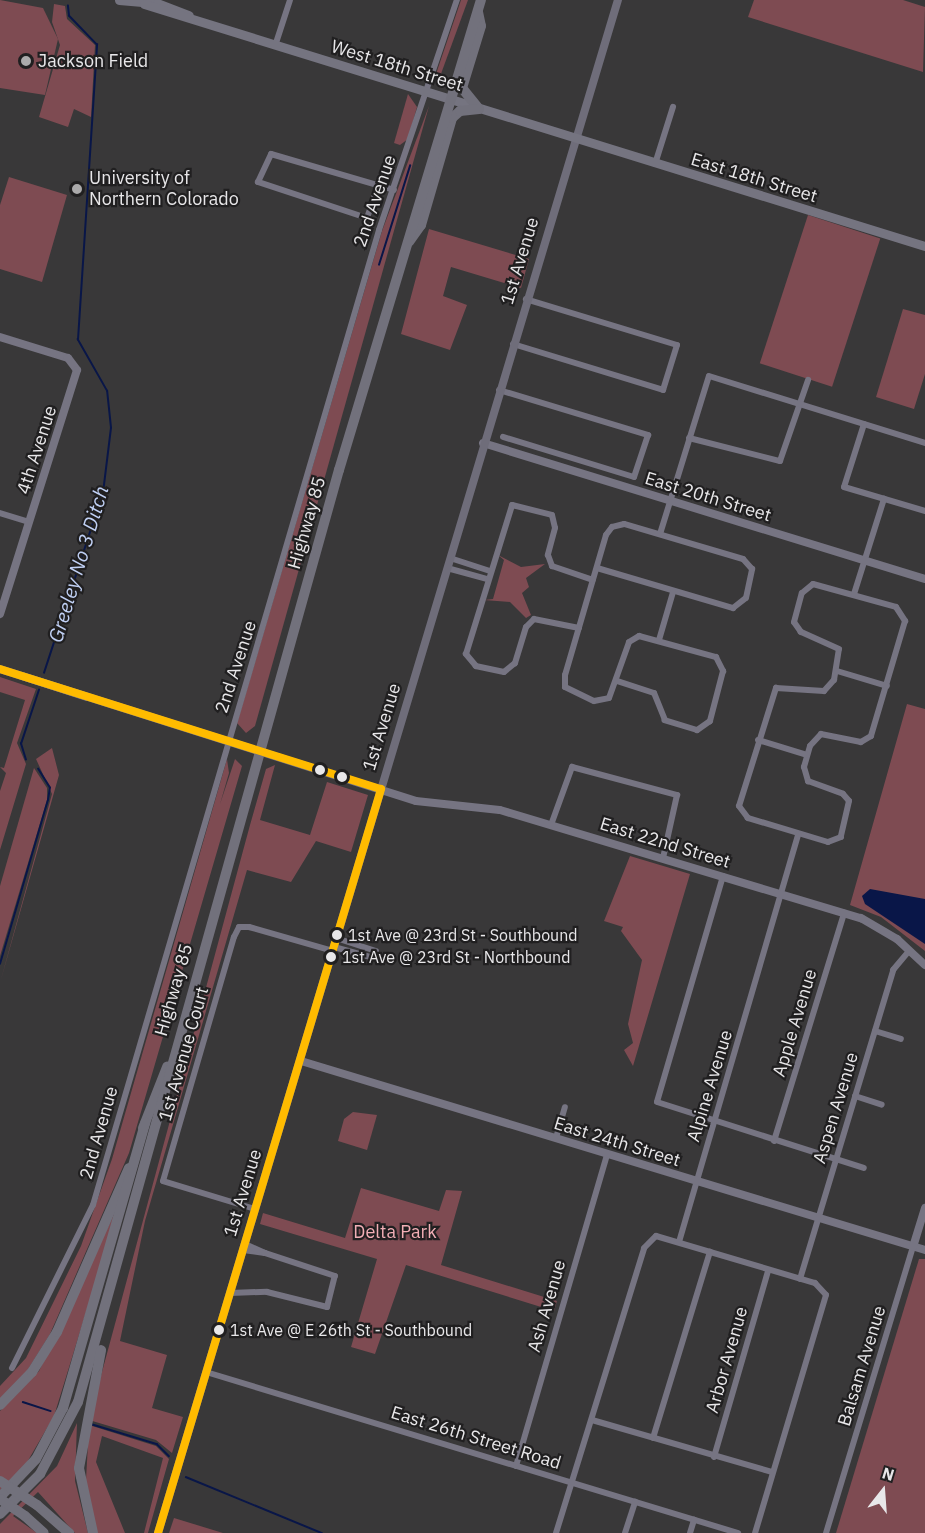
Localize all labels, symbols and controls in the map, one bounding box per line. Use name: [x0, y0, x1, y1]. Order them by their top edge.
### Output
street label: West 18th Street: [329, 36, 465, 96]
place label: Jackson Field: [38, 50, 148, 72]
marker: Jackson Field: [19, 54, 33, 68]
street label: East 18th Street: [688, 149, 820, 207]
street label: 2nd Avenue: [349, 152, 401, 250]
place label: University of Northern Colorado: [89, 168, 239, 210]
marker: University of Northern Colorado: [70, 182, 84, 196]
street label: 1st Avenue: [496, 215, 544, 307]
street label: 4th Avenue: [13, 403, 61, 497]
street label: East 20th Street: [642, 468, 774, 526]
street label: Highway 85: [284, 474, 330, 572]
water label: Greeley No 3 Ditch: [43, 483, 113, 645]
street label: 2nd Avenue: [211, 618, 261, 716]
street label: 1st Avenue: [358, 681, 406, 773]
unlabelled marker: [314, 764, 326, 776]
unlabelled marker: [336, 771, 348, 783]
street label: East 22nd Street: [597, 813, 733, 873]
place label: 1st Ave @ 23rd St - Southbound: [348, 925, 578, 945]
marker: 1st Ave @ 23rd St - Southbound: [331, 929, 343, 941]
street label: Highway 85: [151, 941, 197, 1039]
place label: 1st Ave @ 23rd St - Northbound: [342, 947, 570, 967]
marker: 1st Ave @ 23rd St - Northbound: [325, 951, 337, 963]
street label: Apple Avenue: [768, 967, 822, 1079]
street label: 1st Avenue Court: [154, 984, 214, 1124]
street label: Alpine Avenue: [683, 1027, 737, 1145]
street label: Aspen Avenue: [809, 1050, 863, 1166]
street label: 2nd Avenue: [75, 1084, 123, 1182]
street label: East 24th Street: [551, 1113, 683, 1171]
street label: 1st Avenue: [219, 1147, 267, 1239]
park label: Delta Park: [353, 1221, 437, 1243]
street label: Ash Avenue: [524, 1257, 570, 1355]
street label: Balsam Avenue: [833, 1303, 891, 1429]
street label: Arbor Avenue: [702, 1304, 752, 1416]
place label: 1st Ave @ E 26th St - Southbound: [230, 1320, 472, 1340]
marker: 1st Ave @ E 26th St - Southbound: [213, 1324, 225, 1336]
street label: East 26th Street Road: [388, 1402, 564, 1474]
north arrow: [853, 1461, 913, 1521]
text: N: [880, 1463, 897, 1485]

